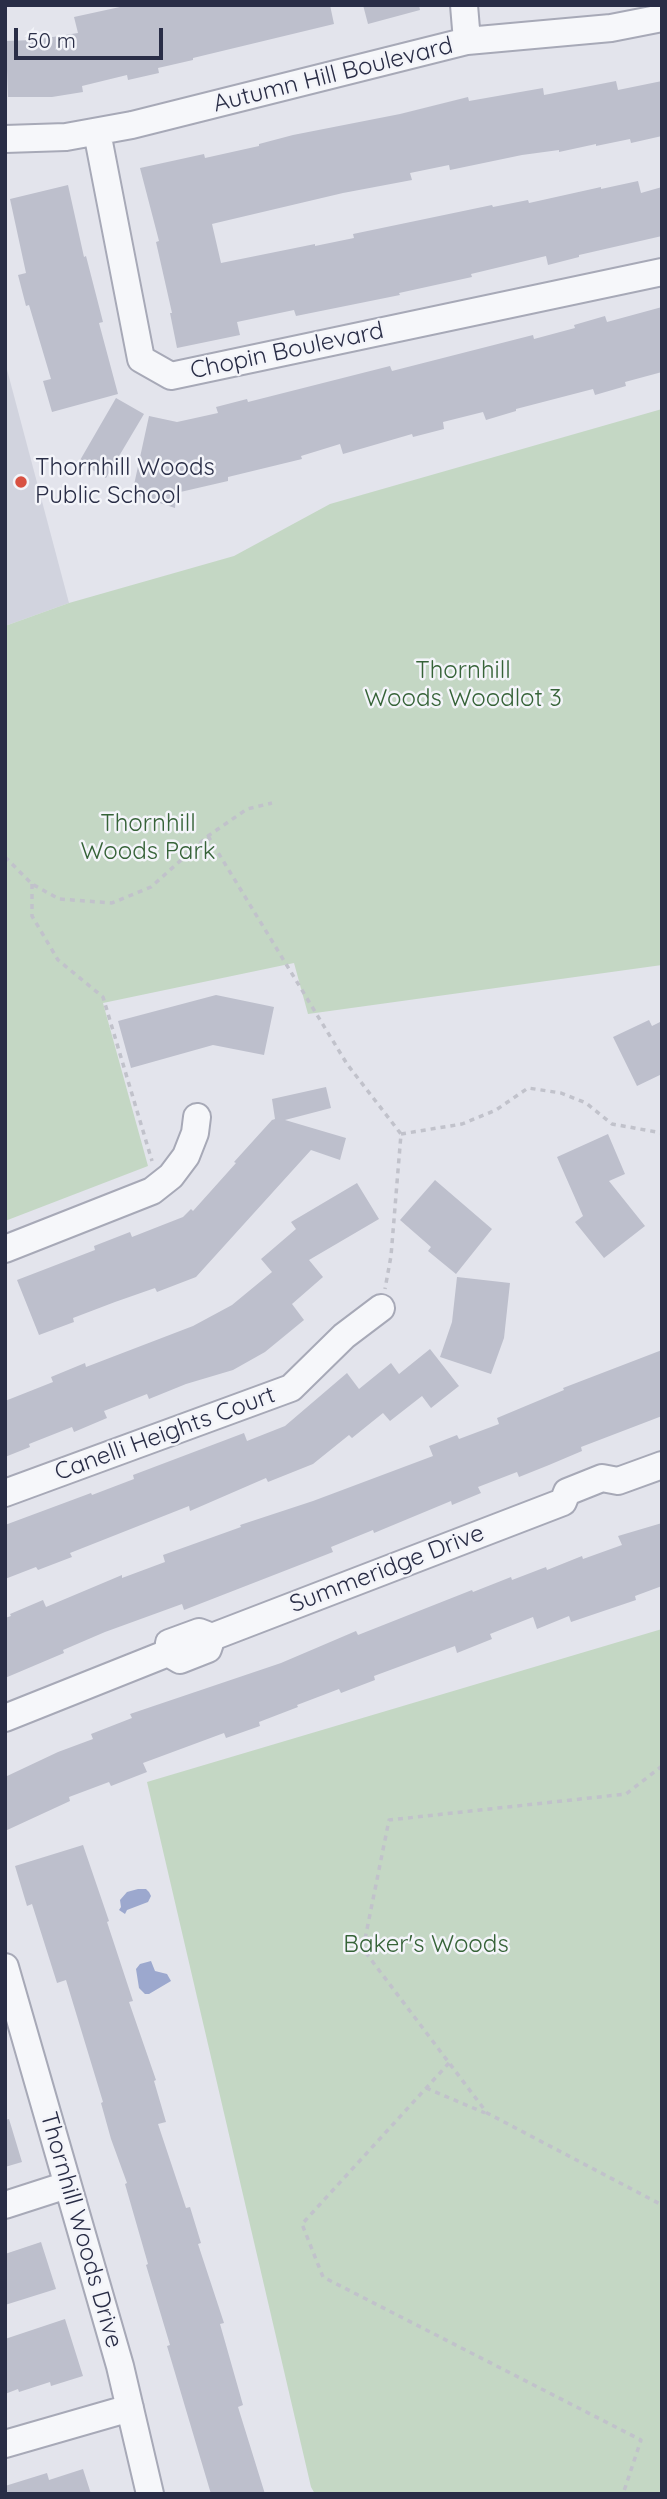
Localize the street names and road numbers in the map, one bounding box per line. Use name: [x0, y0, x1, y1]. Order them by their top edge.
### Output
street label: Autumn Hill Boulevard: [210, 31, 456, 119]
street label: Chopin Boulevard: [188, 316, 386, 386]
street label: Canelli Heights Court: [51, 1381, 279, 1487]
street label: Summeridge Drive: [286, 1519, 488, 1619]
street label: Thornhill Woods Drive: [34, 2109, 128, 2351]

